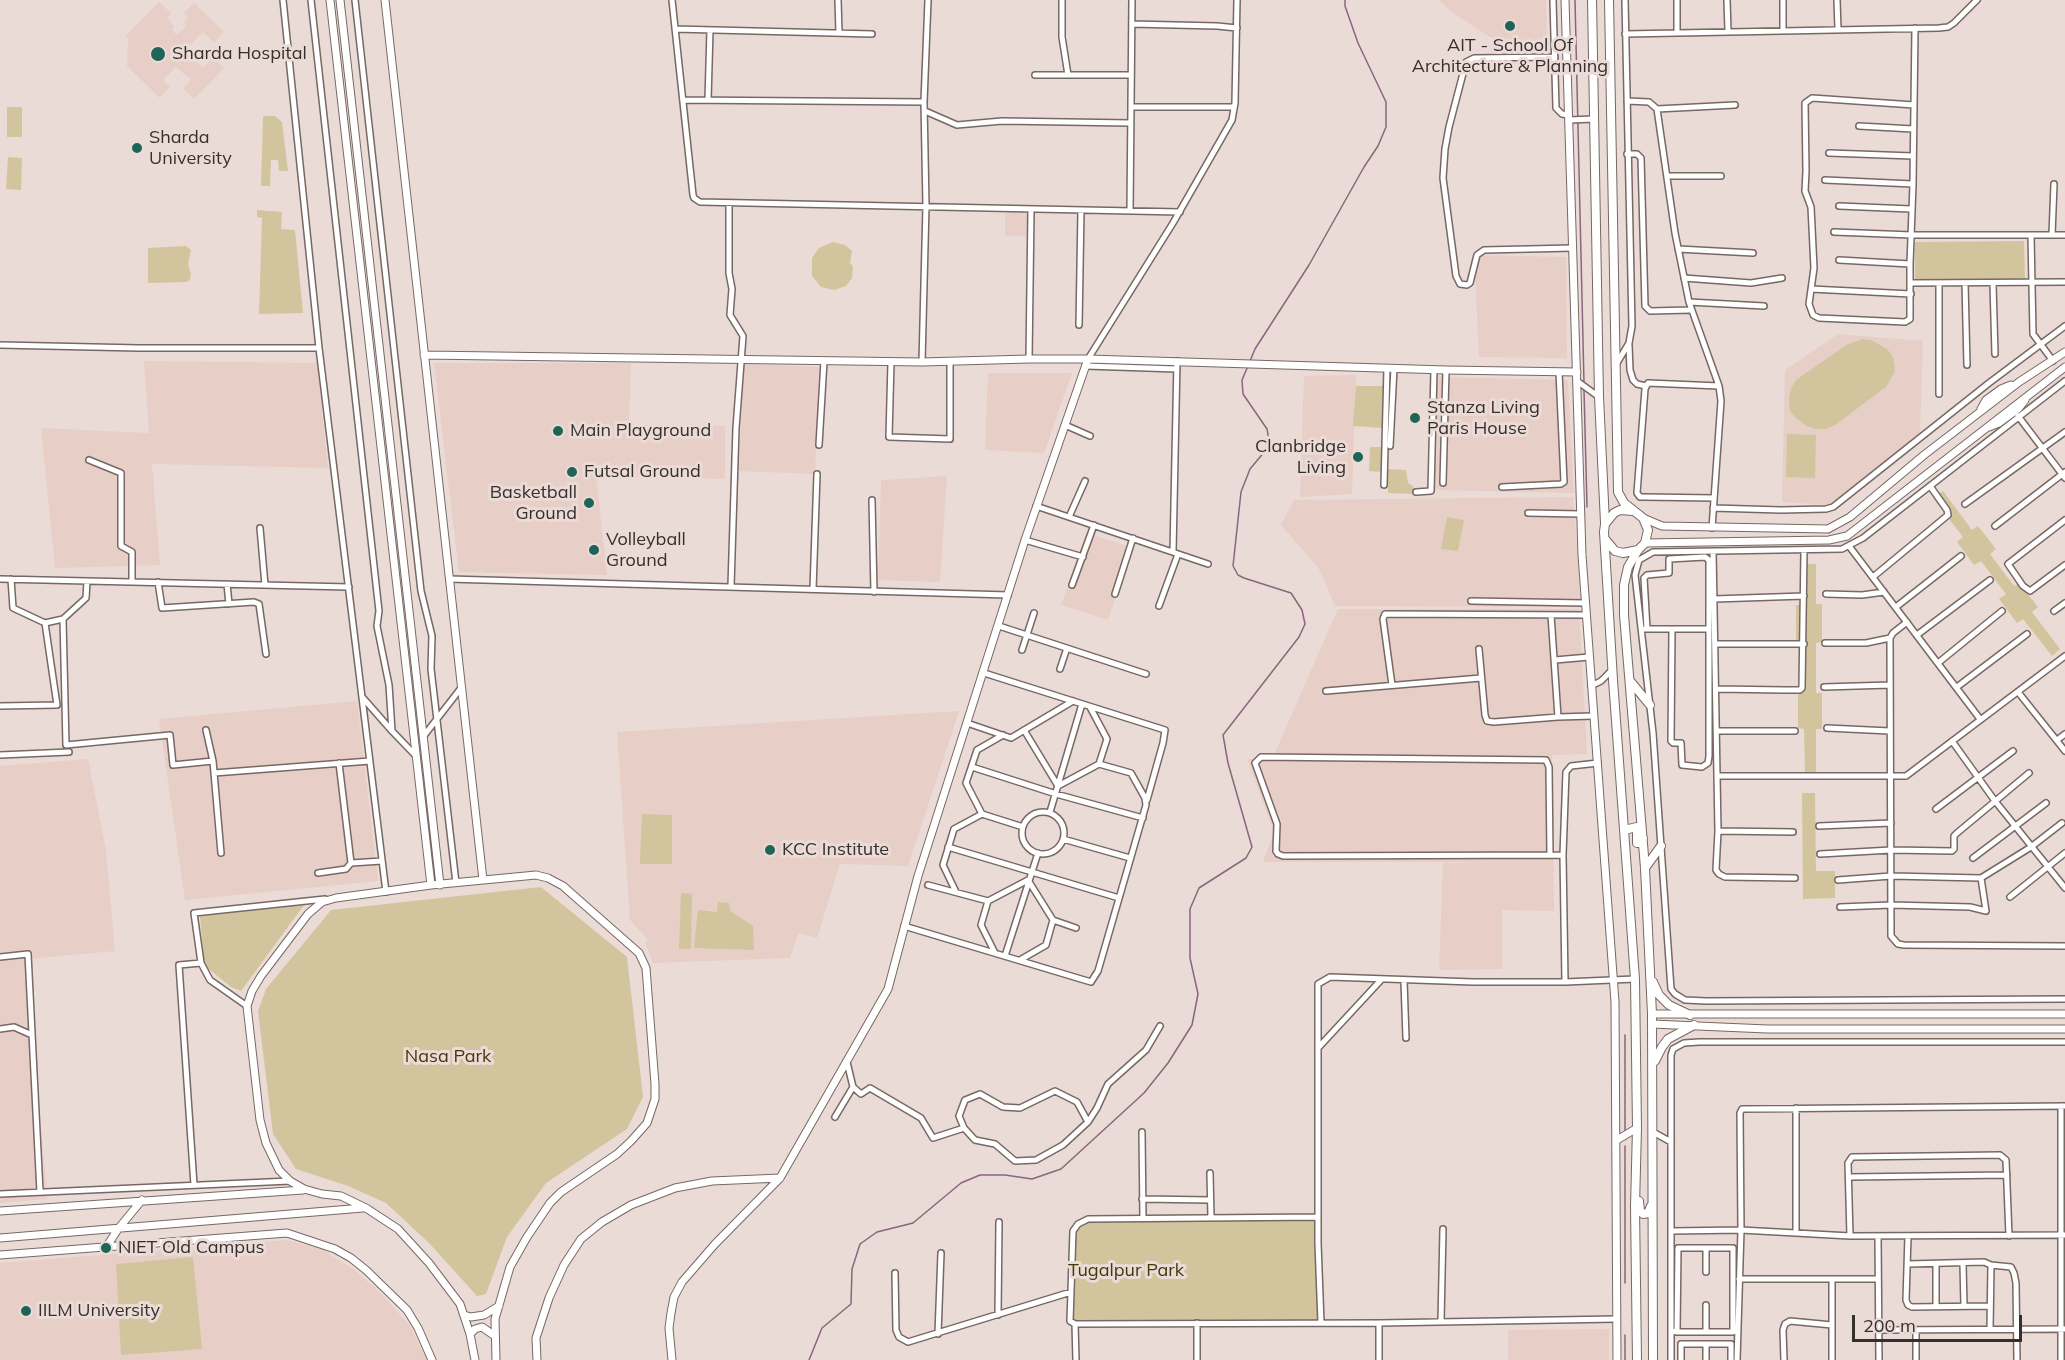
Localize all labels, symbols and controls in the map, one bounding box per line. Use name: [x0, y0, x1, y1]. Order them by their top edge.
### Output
marker: AIT - School Of Architecture & Planning: [1503, 19, 1517, 33]
place label: AIT - School Of Architecture & Planning: [1412, 35, 1608, 78]
place label: Sharda Hospital: [172, 43, 307, 65]
marker: Sharda Hospital: [149, 45, 167, 63]
place label: Sharda University: [149, 127, 232, 170]
marker: Sharda University: [130, 141, 144, 155]
place label: Stanza Living Paris House: [1427, 397, 1540, 440]
marker: Stanza Living Paris House: [1408, 411, 1422, 425]
place label: Main Playground: [570, 420, 711, 442]
marker: Main Playground: [551, 424, 565, 438]
place label: Clanbridge Living: [1255, 436, 1346, 478]
marker: Clanbridge Living: [1351, 450, 1365, 464]
place label: Futsal Ground: [584, 461, 701, 483]
marker: Futsal Ground: [565, 465, 579, 479]
place label: Basketball Ground: [490, 482, 577, 524]
marker: Basketball Ground: [582, 496, 596, 510]
place label: Volleyball Ground: [606, 529, 686, 572]
marker: Volleyball Ground: [587, 543, 601, 557]
place label: KCC Institute: [782, 839, 889, 861]
marker: KCC Institute: [763, 843, 777, 857]
park label: Nasa Park: [405, 1046, 491, 1068]
place label: NIET Old Campus: [118, 1237, 264, 1259]
marker: NIET Old Campus: [99, 1241, 113, 1255]
park label: Tugalpur Park: [1068, 1260, 1184, 1282]
place label: IILM University: [38, 1300, 160, 1322]
scale bar: [1855, 1303, 2024, 1341]
marker: IILM University: [19, 1304, 33, 1318]
text: 200 m: [1863, 1314, 1916, 1337]

